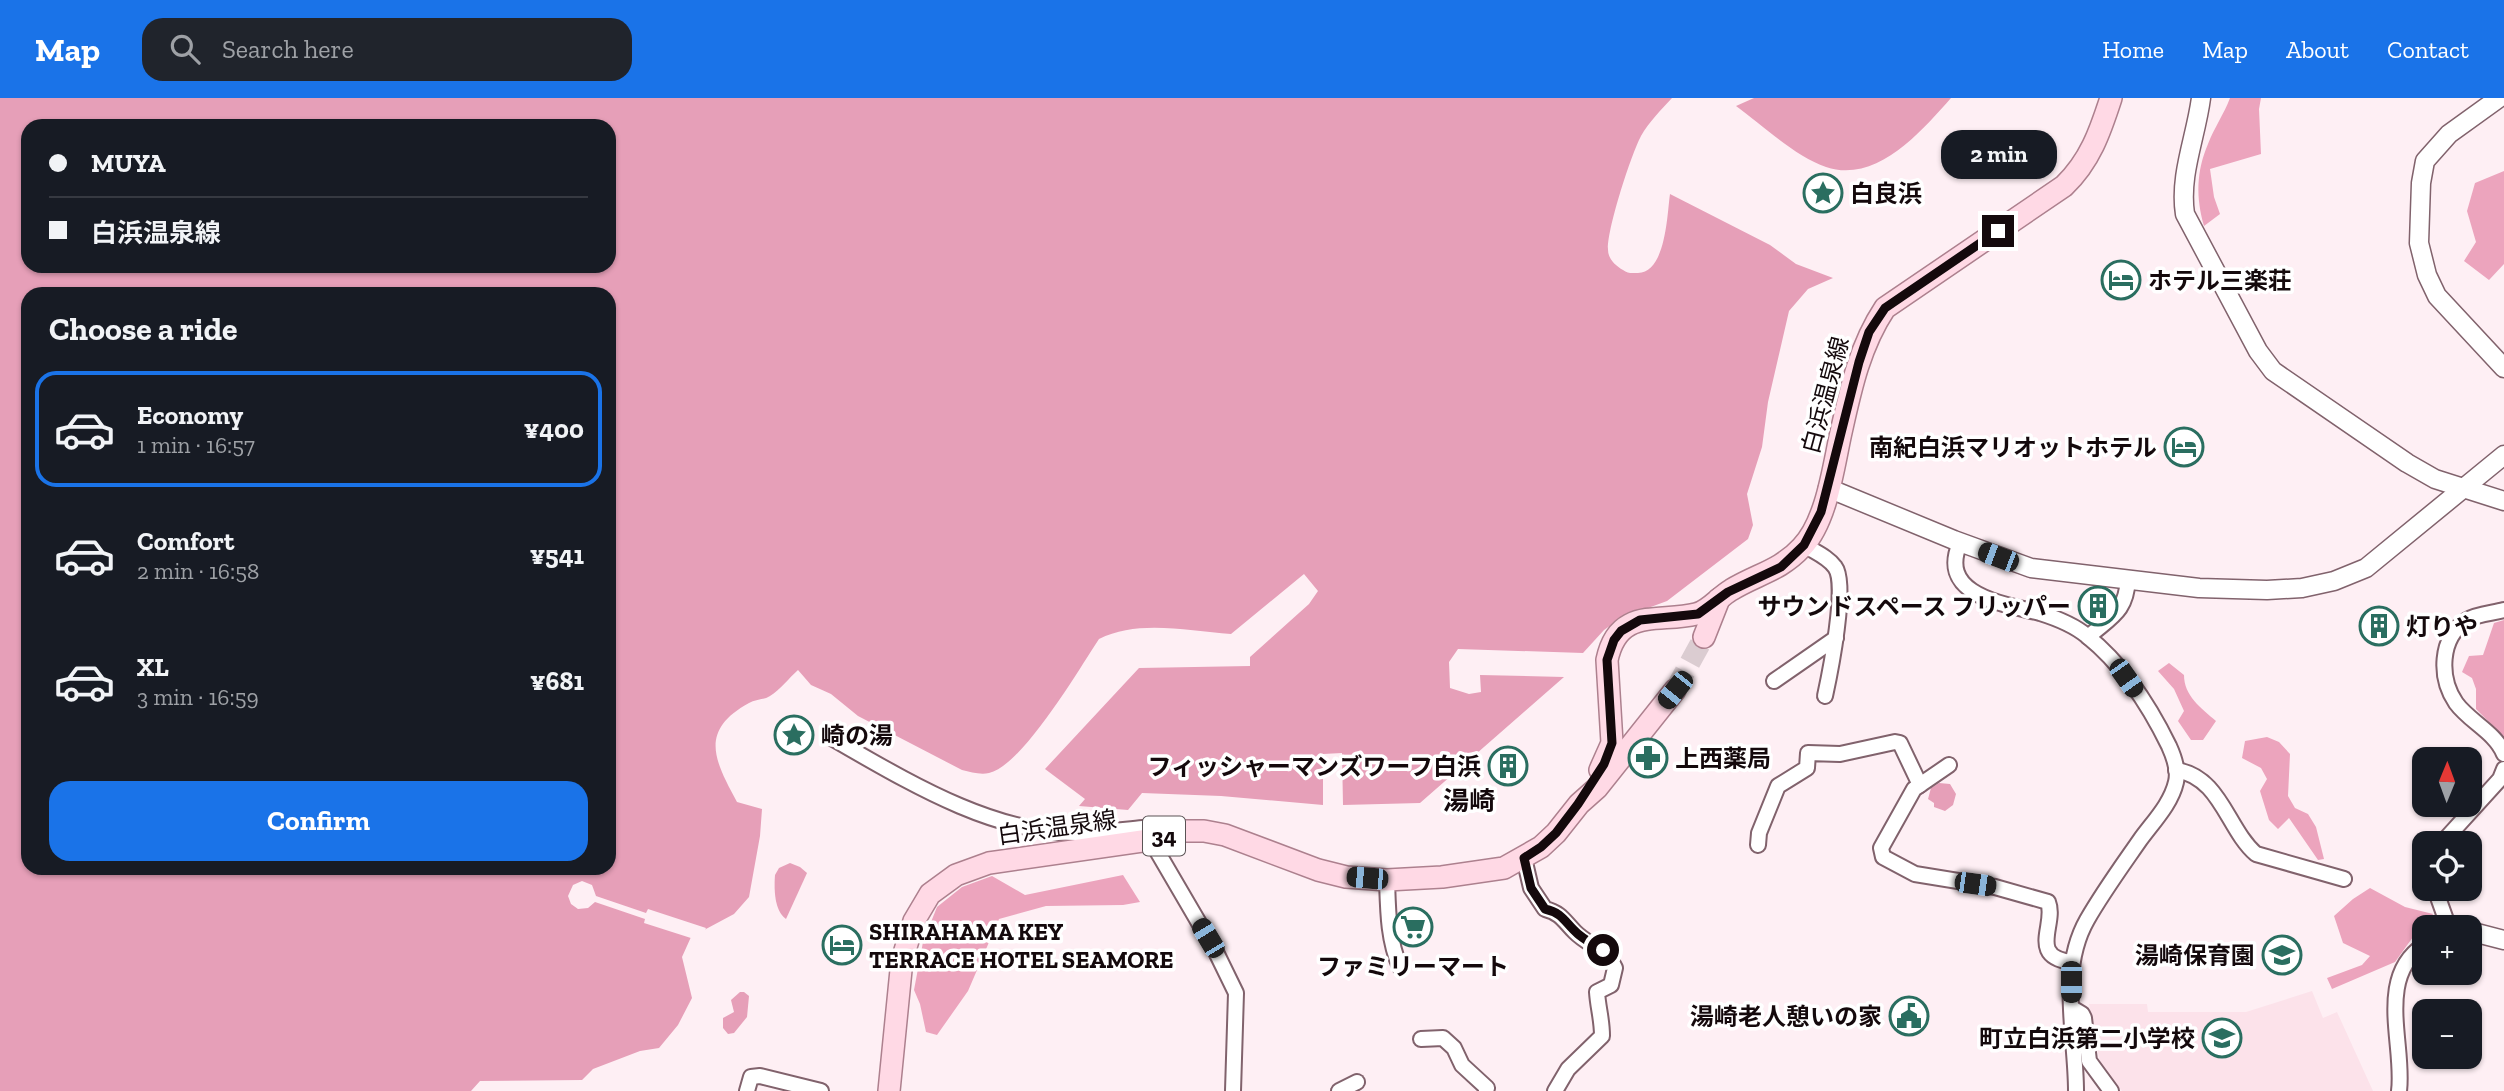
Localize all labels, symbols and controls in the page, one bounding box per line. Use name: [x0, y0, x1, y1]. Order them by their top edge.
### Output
search box: [142, 18, 632, 81]
text: Map: [35, 30, 100, 69]
icon: search: [166, 30, 204, 68]
text: Search here: [222, 33, 354, 65]
text: Home: [2102, 35, 2164, 64]
text: Map: [2202, 35, 2248, 64]
text: About: [2286, 35, 2349, 64]
text: Contact: [2387, 35, 2469, 64]
callout: 2 min: [1940, 130, 2056, 178]
text: 2 min: [1970, 140, 2028, 168]
text: MUYA: [91, 147, 166, 179]
place icon: 白良浜: [1802, 172, 1844, 214]
place label: 白良浜: [1850, 179, 1922, 208]
route end: [1982, 215, 2014, 247]
text: 白浜温泉線: [91, 217, 221, 249]
hotel icon: ホテル三楽荘: [2100, 259, 2142, 301]
place label: ホテル三楽荘: [2148, 266, 2292, 295]
text: Choose a ride: [49, 310, 237, 348]
street label: 白浜温泉線: [1795, 333, 1855, 457]
icon: car: [53, 398, 116, 461]
text: Economy: [137, 399, 243, 431]
text: ¥400: [524, 413, 584, 445]
hotel icon: 南紀白浜マリオットホテル: [2163, 426, 2205, 468]
text: 1 min · 16:57: [137, 431, 255, 459]
place label: 南紀白浜マリオットホテル: [1869, 433, 2157, 462]
icon: car: [53, 524, 116, 587]
text: Comfort: [137, 525, 234, 557]
text: ¥541: [530, 539, 584, 571]
car: [1975, 540, 2022, 574]
text: 2 min · 16:58: [137, 557, 259, 585]
building icon: サウンドスペース フリッパー: [2077, 585, 2119, 627]
place label: サウンドスペース フリッパー: [1757, 592, 2071, 621]
building icon: 灯りや: [2358, 605, 2400, 647]
place label: 灯りや: [2406, 612, 2478, 641]
icon: car: [53, 650, 116, 713]
text: XL: [137, 651, 169, 683]
car: [2106, 655, 2147, 701]
text: ¥681: [530, 665, 584, 697]
car: [1654, 667, 1697, 713]
text: 3 min · 16:59: [137, 683, 259, 711]
place icon: 崎の湯: [773, 714, 815, 756]
place label: 崎の湯: [821, 721, 893, 750]
pharmacy icon: 上西薬局: [1627, 737, 1669, 779]
place label: 上西薬局: [1675, 744, 1771, 773]
building icon: フィッシャーマンズワーフ白浜: [1487, 745, 1529, 787]
north arrow: [2412, 747, 2482, 817]
map controls: [2412, 747, 2482, 1069]
place label: フィッシャーマンズワーフ白浜: [1147, 752, 1481, 781]
button: Confirm: [49, 781, 588, 861]
district label: 湯崎: [1443, 785, 1495, 817]
street label: 白浜温泉線: [996, 804, 1118, 850]
road number: 34: [1143, 816, 1185, 856]
button: locate: [2412, 831, 2482, 901]
car: [1346, 866, 1389, 890]
car: [1953, 871, 1998, 897]
supermarket icon: ファミリーマート: [1392, 906, 1434, 948]
car: [1189, 915, 1228, 961]
button: +: [2412, 915, 2482, 985]
place label: SHIRAHAMA KEY TERRACE HOTEL SEAMORE: [869, 917, 1174, 974]
hotel icon: SHIRAHAMA KEY TERRACE HOTEL SEAMORE: [821, 924, 863, 966]
route start: [1587, 934, 1619, 966]
school or university icon: 湯崎保育園: [2261, 934, 2303, 976]
place label: 湯崎保育園: [2135, 941, 2255, 970]
place label: ファミリーマート: [1317, 952, 1509, 981]
car: [2061, 961, 2082, 1003]
public building icon: 湯崎老人憩いの家: [1888, 995, 1930, 1037]
button: −: [2412, 999, 2482, 1069]
place label: 湯崎老人憩いの家: [1690, 1002, 1882, 1031]
school or university icon: 町立白浜第二小学校: [2201, 1017, 2243, 1059]
place label: 町立白浜第二小学校: [1979, 1024, 2195, 1053]

